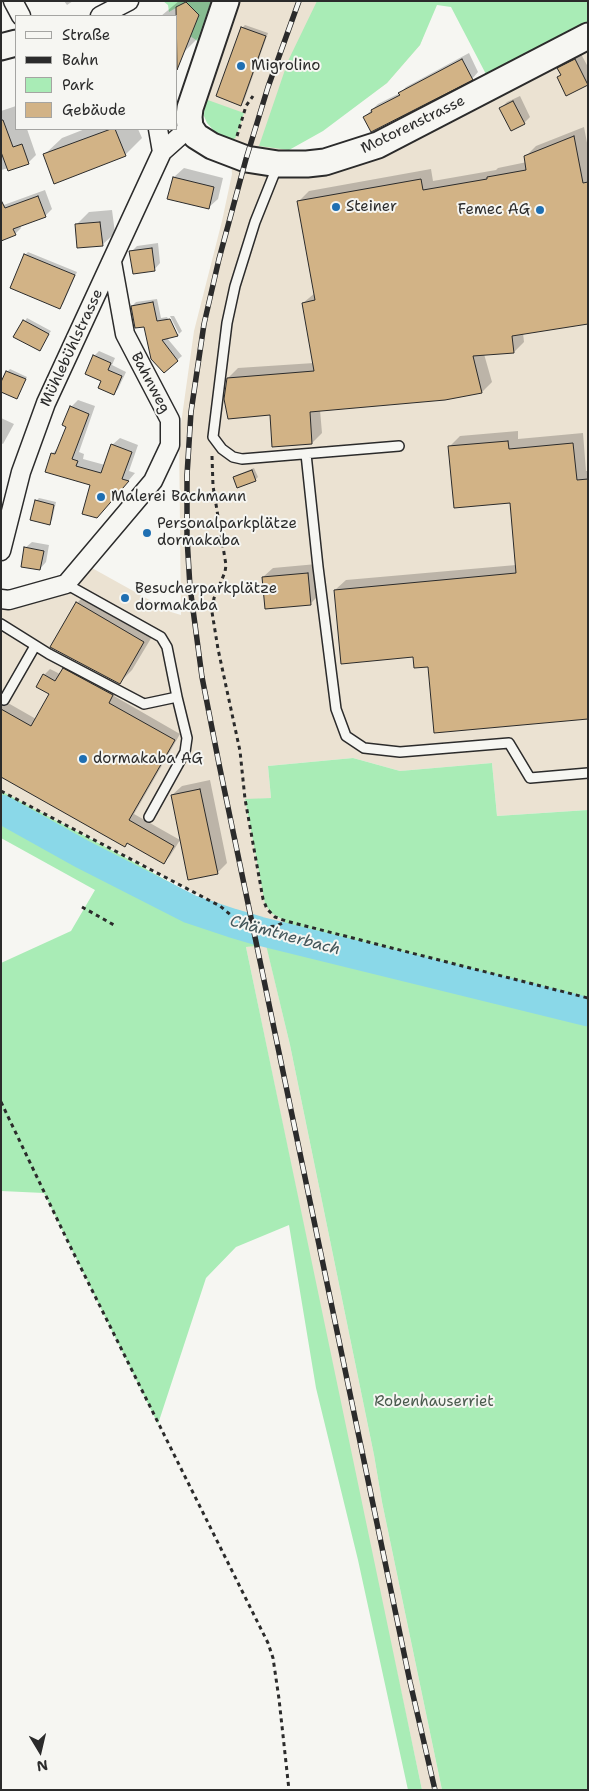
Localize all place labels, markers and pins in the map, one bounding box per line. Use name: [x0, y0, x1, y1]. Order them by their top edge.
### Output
place label: Migrolino: [251, 57, 320, 75]
marker: Migrolino: [235, 60, 247, 72]
place label: Steiner: [346, 198, 397, 216]
marker: Steiner: [330, 201, 342, 213]
place label: Femec AG: [458, 201, 530, 219]
marker: Femec AG: [534, 204, 546, 216]
place label: Malerei Bachmann: [111, 488, 246, 506]
marker: Malerei Bachmann: [95, 491, 107, 503]
place label: Personalparkplätze dormakaba: [157, 515, 297, 550]
marker: Personalparkplätze dormakaba: [141, 527, 153, 539]
place label: Besucherparkplätze dormakaba: [135, 580, 277, 615]
marker: Besucherparkplätze dormakaba: [119, 592, 131, 604]
place label: dormakaba AG: [93, 750, 203, 768]
marker: dormakaba AG: [77, 753, 89, 765]

